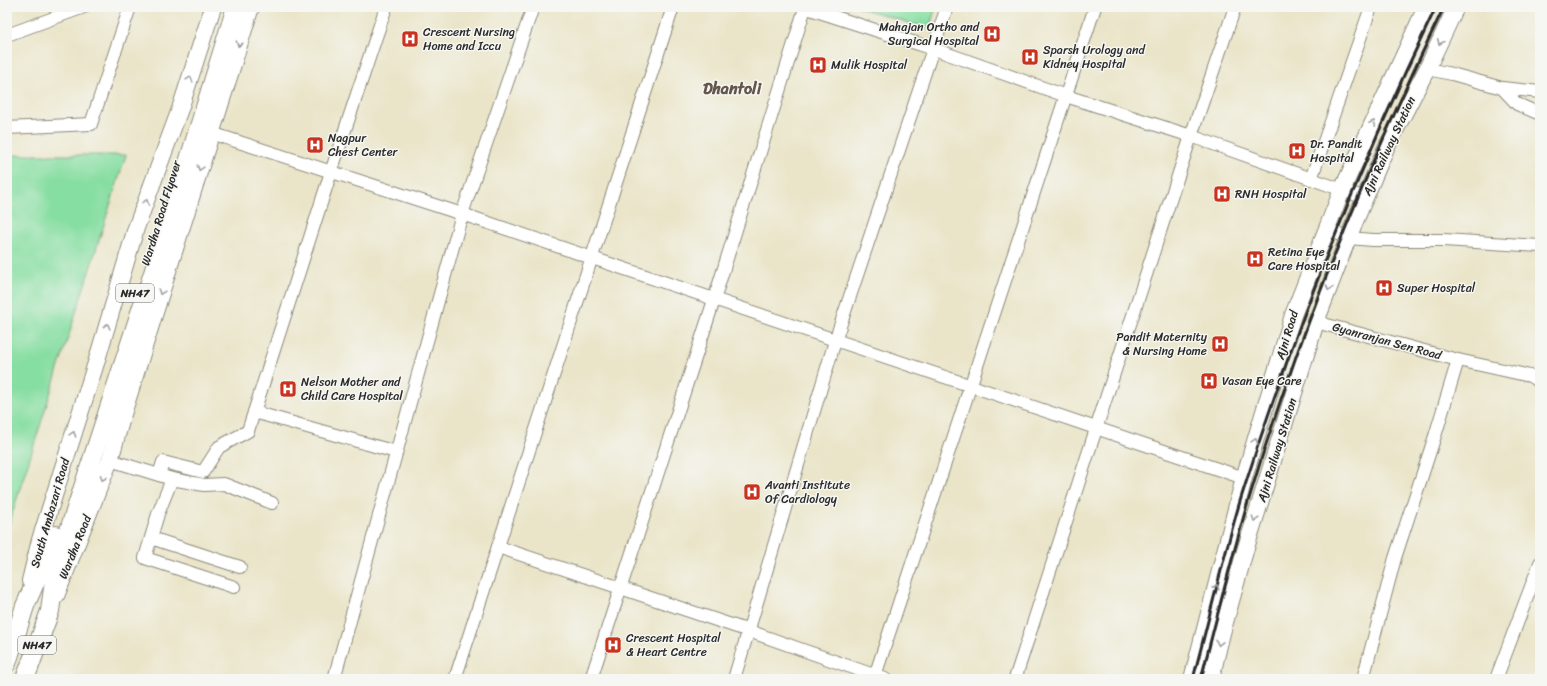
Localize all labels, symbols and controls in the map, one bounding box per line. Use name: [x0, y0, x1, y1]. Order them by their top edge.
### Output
place label: Mahajan Ortho and Surgical Hospital: [879, 16, 980, 52]
place label: Crescent Nursing Home and Iccu: [423, 21, 515, 57]
hospital icon: Mahajan Ortho and Surgical Hospital: [982, 24, 1002, 44]
hospital icon: Crescent Nursing Home and Iccu: [400, 29, 420, 49]
one-way arrow: [1437, 38, 1445, 46]
place label: Sparsh Urology and Kidney Hospital: [1043, 39, 1147, 75]
one-way arrow: [236, 41, 244, 48]
hospital icon: Sparsh Urology and Kidney Hospital: [1020, 47, 1040, 67]
place label: Mulik Hospital: [831, 54, 908, 76]
hospital icon: Mulik Hospital: [808, 55, 828, 75]
district label: Dhantoli: [703, 74, 762, 103]
one-way arrow: [185, 76, 194, 83]
street label: Ajni Railway Station: [1356, 92, 1422, 200]
one-way arrow: [1368, 119, 1376, 127]
place label: Nagpur Chest Center: [328, 127, 399, 163]
place label: Dr. Pandit Hospital: [1310, 133, 1362, 169]
hospital icon: Nagpur Chest Center: [305, 135, 325, 155]
hospital icon: Dr. Pandit Hospital: [1287, 141, 1307, 161]
street label: Wardha Road Flyover: [135, 157, 188, 268]
one-way arrow: [197, 165, 205, 172]
place label: RNH Hospital: [1235, 183, 1307, 205]
hospital icon: RNH Hospital: [1212, 184, 1232, 204]
one-way arrow: [142, 198, 150, 205]
place label: Retina Eye Care Hospital: [1268, 241, 1341, 277]
hospital icon: Retina Eye Care Hospital: [1245, 249, 1265, 269]
place label: Super Hospital: [1397, 277, 1476, 299]
hospital icon: Super Hospital: [1374, 278, 1394, 298]
road number: NH47: [116, 284, 154, 302]
one-way arrow: [1325, 285, 1333, 292]
one-way arrow: [157, 288, 166, 295]
street label: Ajni Road: [1269, 307, 1305, 363]
street label: Gyanranjan Sen Road: [1330, 316, 1445, 366]
one-way arrow: [102, 322, 111, 329]
place label: Pandit Maternity & Nursing Home: [1116, 326, 1208, 362]
hospital icon: Pandit Maternity & Nursing Home: [1210, 334, 1230, 354]
place label: Vasan Eye Care: [1222, 370, 1302, 392]
place label: Nelson Mother and Child Care Hospital: [301, 371, 403, 407]
hospital icon: Vasan Eye Care: [1199, 371, 1219, 391]
hospital icon: Nelson Mother and Child Care Hospital: [278, 379, 298, 399]
street label: Ajni Railway Station: [1250, 395, 1303, 506]
one-way arrow: [68, 431, 77, 438]
one-way arrow: [1250, 438, 1259, 445]
street label: South Ambazari Road: [24, 454, 77, 570]
one-way arrow: [99, 474, 107, 481]
place label: Avanti Institute Of Cardiology: [764, 474, 850, 510]
hospital icon: Avanti Institute Of Cardiology: [742, 482, 762, 502]
street label: Wardha Road: [52, 510, 98, 582]
one-way arrow: [1251, 515, 1260, 522]
one-way arrow: [1211, 584, 1219, 590]
place label: Crescent Hospital & Heart Centre: [626, 627, 721, 663]
hospital icon: Crescent Hospital & Heart Centre: [603, 635, 623, 655]
road number: NH47: [18, 636, 56, 654]
one-way arrow: [1216, 640, 1224, 647]

